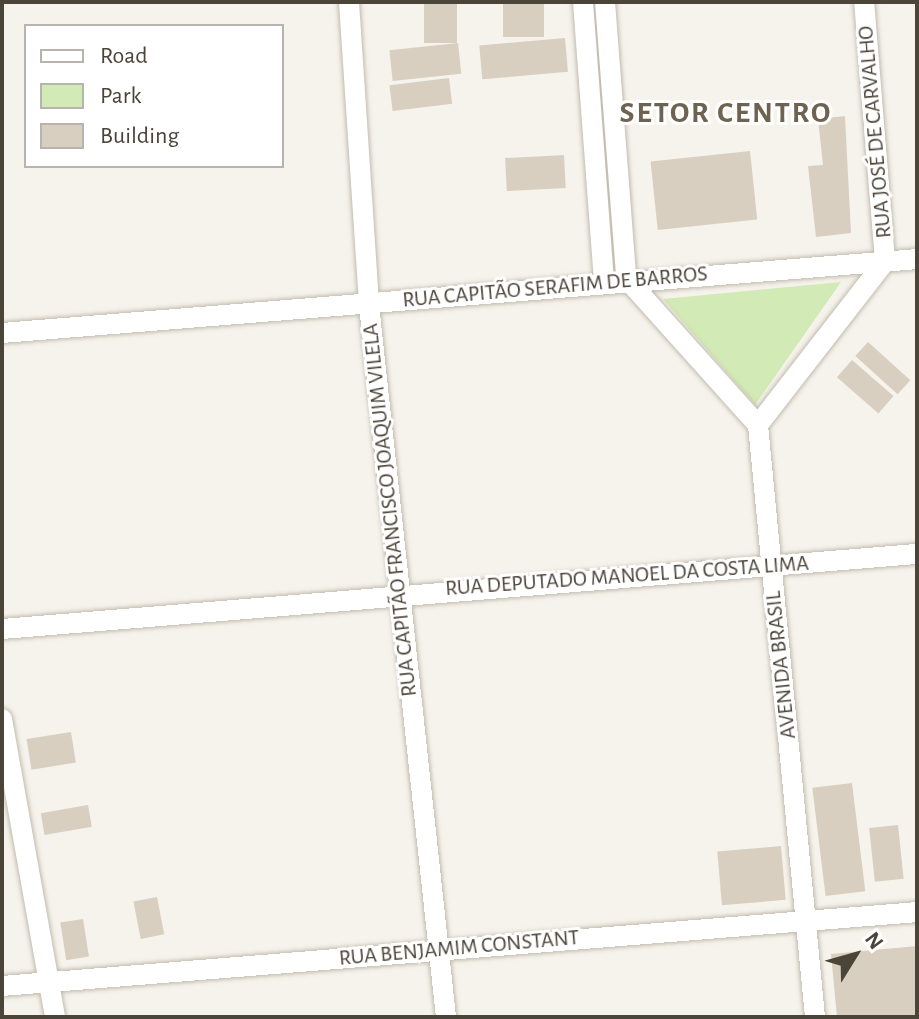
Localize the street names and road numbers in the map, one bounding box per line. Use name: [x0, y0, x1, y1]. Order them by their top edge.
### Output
street label: RUA JOSÉ DE CARVALHO: [853, 25, 897, 239]
street label: RUA CAPITÃO SERAFIM DE BARROS: [401, 261, 709, 313]
street label: RUA CAPITÃO FRANCISCO JOAQUIM VILELA: [357, 322, 423, 698]
street label: RUA DEPUTADO MANOEL DA COSTA LIMA: [444, 550, 810, 602]
street label: AVENIDA BRASIL: [760, 590, 802, 740]
street label: RUA BENJAMIM CONSTANT: [338, 924, 580, 972]

